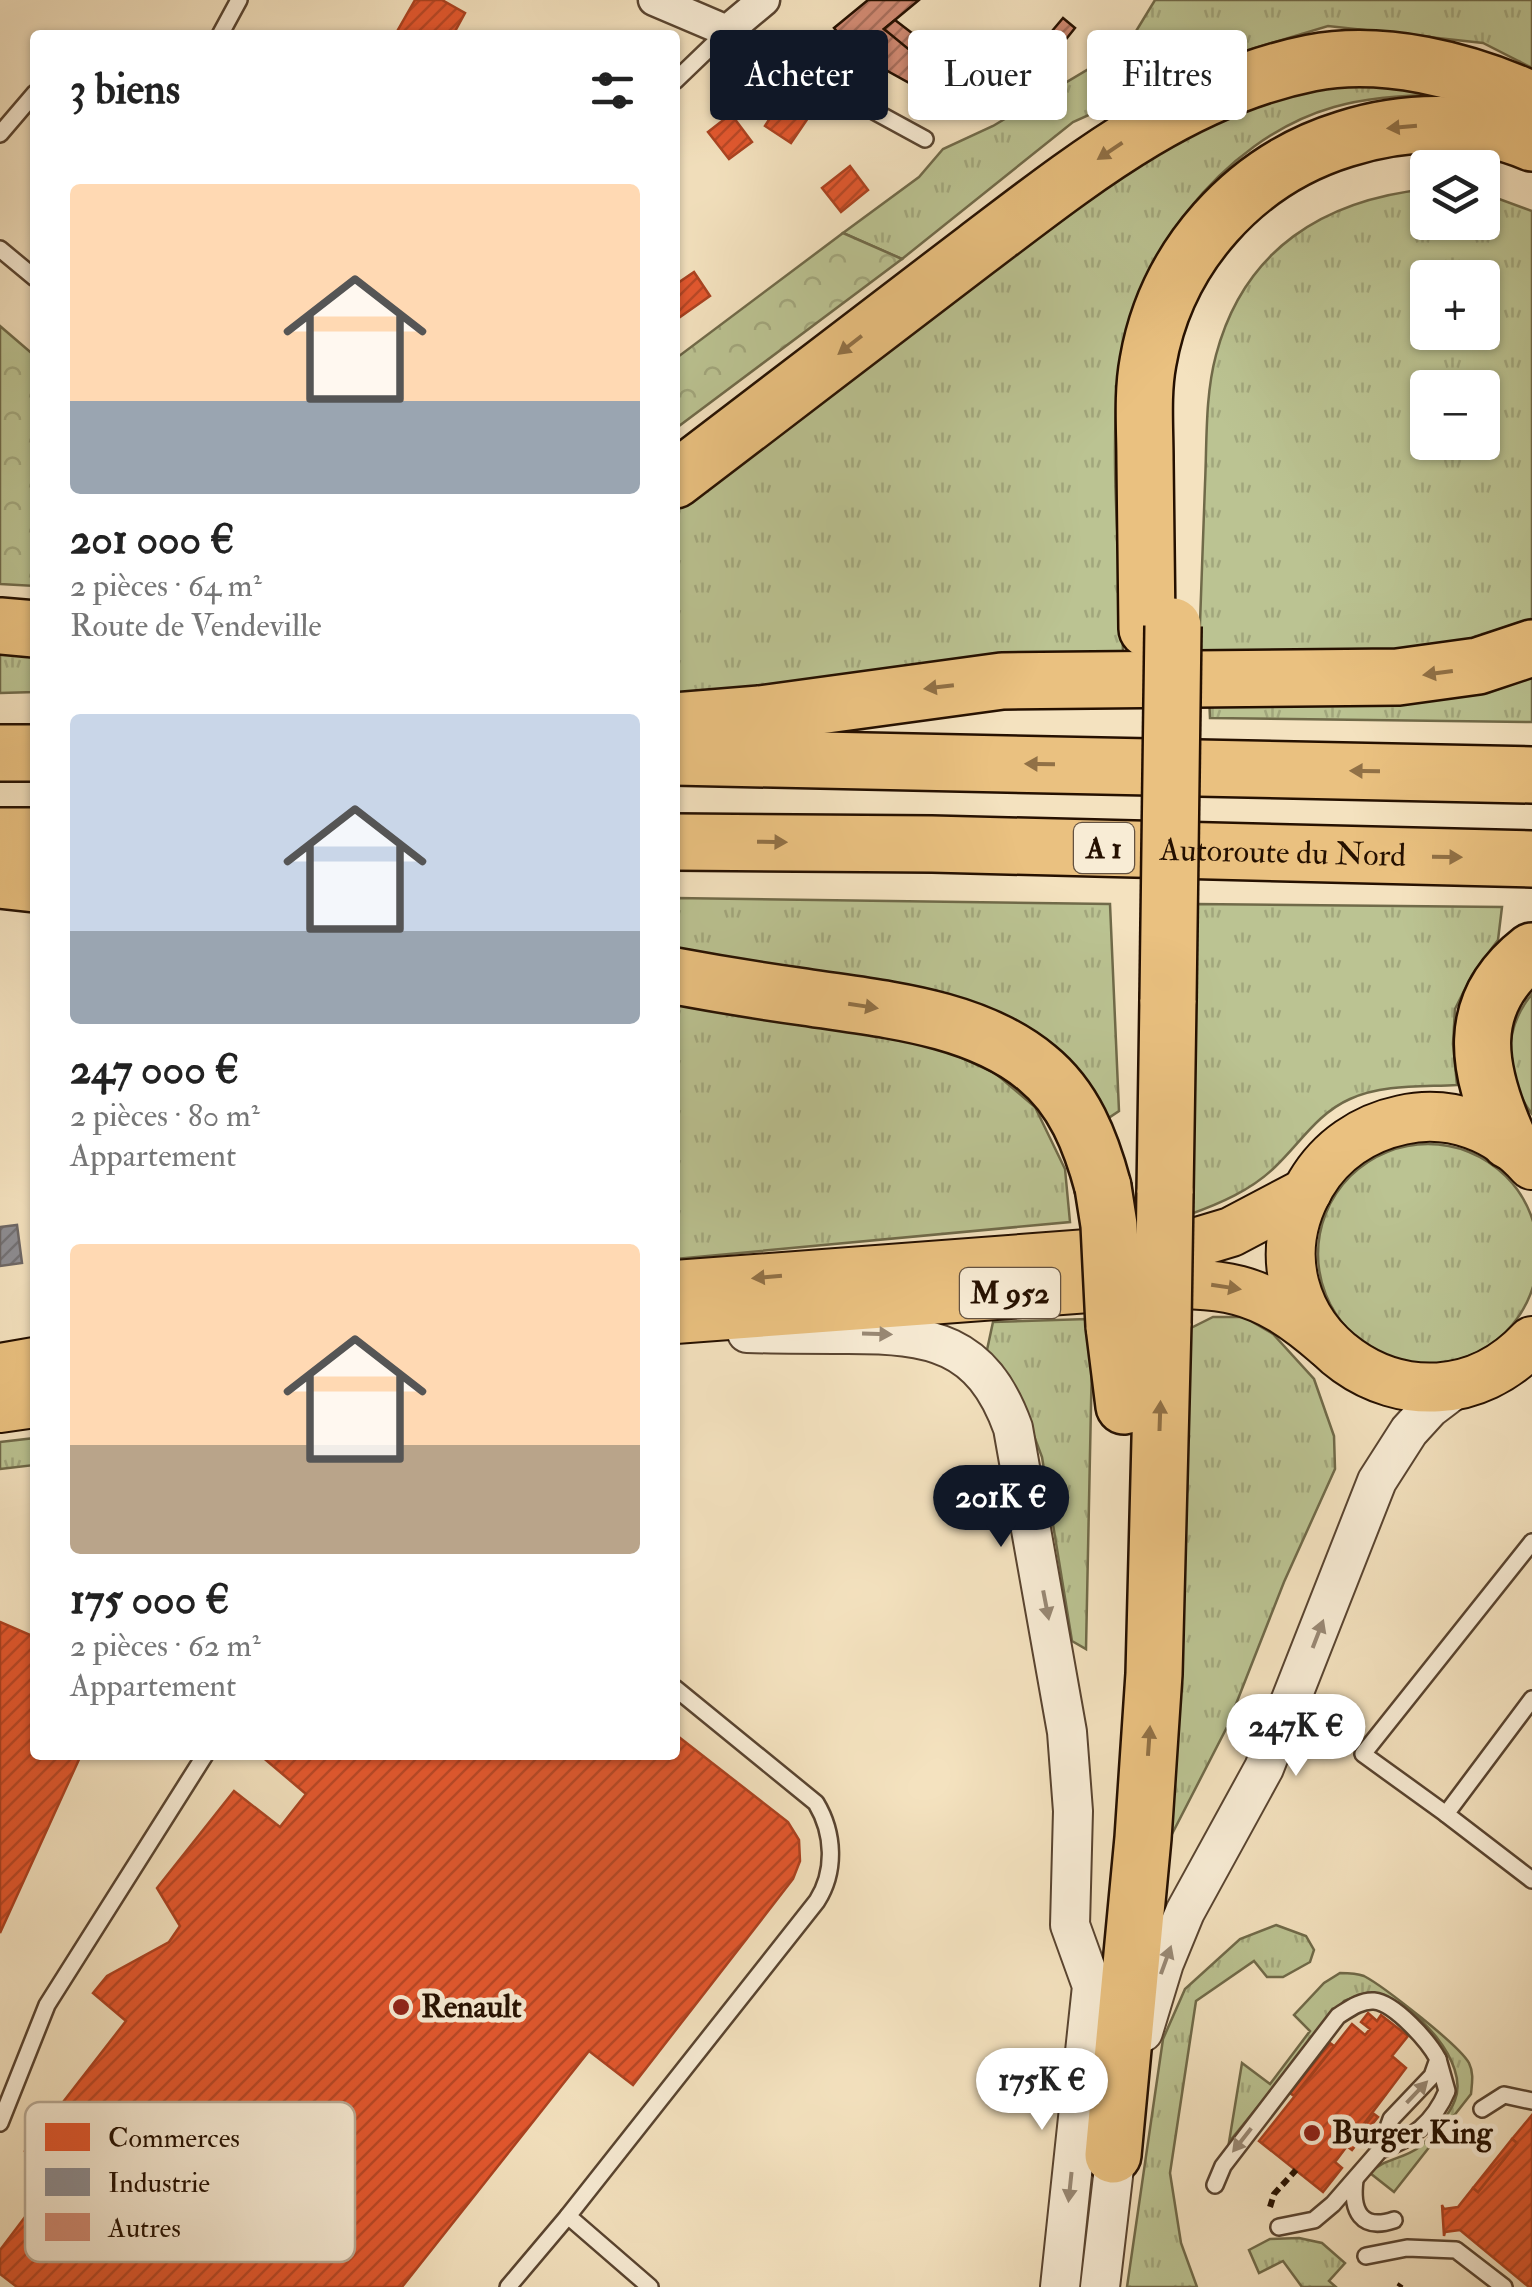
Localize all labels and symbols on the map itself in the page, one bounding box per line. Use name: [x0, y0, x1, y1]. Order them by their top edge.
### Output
one-way arrow: [1385, 119, 1417, 135]
one-way arrow: [1097, 141, 1124, 160]
one-way arrow: [837, 335, 863, 355]
one-way arrow: [1422, 665, 1453, 681]
one-way arrow: [922, 679, 954, 695]
one-way arrow: [1023, 756, 1055, 772]
one-way arrow: [1348, 763, 1380, 779]
road number: A 1: [1074, 823, 1134, 873]
street label: Autoroute du Nord: [1158, 830, 1407, 876]
one-way arrow: [757, 835, 789, 851]
one-way arrow: [1432, 849, 1464, 865]
one-way arrow: [847, 999, 879, 1014]
road number: M 952: [960, 1268, 1060, 1318]
one-way arrow: [751, 1269, 783, 1285]
one-way arrow: [1211, 1280, 1242, 1295]
one-way arrow: [862, 1327, 894, 1343]
one-way arrow: [1153, 1400, 1169, 1432]
pin: 201K €: [920, 1465, 1082, 1550]
one-way arrow: [1039, 1590, 1054, 1622]
one-way arrow: [1310, 1619, 1326, 1649]
pin: 247K €: [1215, 1694, 1377, 1779]
one-way arrow: [1142, 1724, 1158, 1756]
one-way arrow: [1159, 1944, 1174, 1974]
place label: Renault: [421, 1987, 522, 2027]
marker: Renault: [390, 1996, 412, 2018]
pin: 175K €: [961, 2048, 1123, 2133]
one-way arrow: [1405, 2080, 1428, 2104]
legend: [25, 2102, 355, 2262]
place label: Burger King: [1332, 2113, 1493, 2153]
text: Commerces: [108, 2121, 240, 2156]
marker: Burger King: [1301, 2122, 1323, 2144]
one-way arrow: [1233, 2127, 1253, 2153]
text: Industrie: [108, 2166, 210, 2201]
one-way arrow: [1062, 2172, 1078, 2204]
text: Autres: [107, 2211, 181, 2246]

